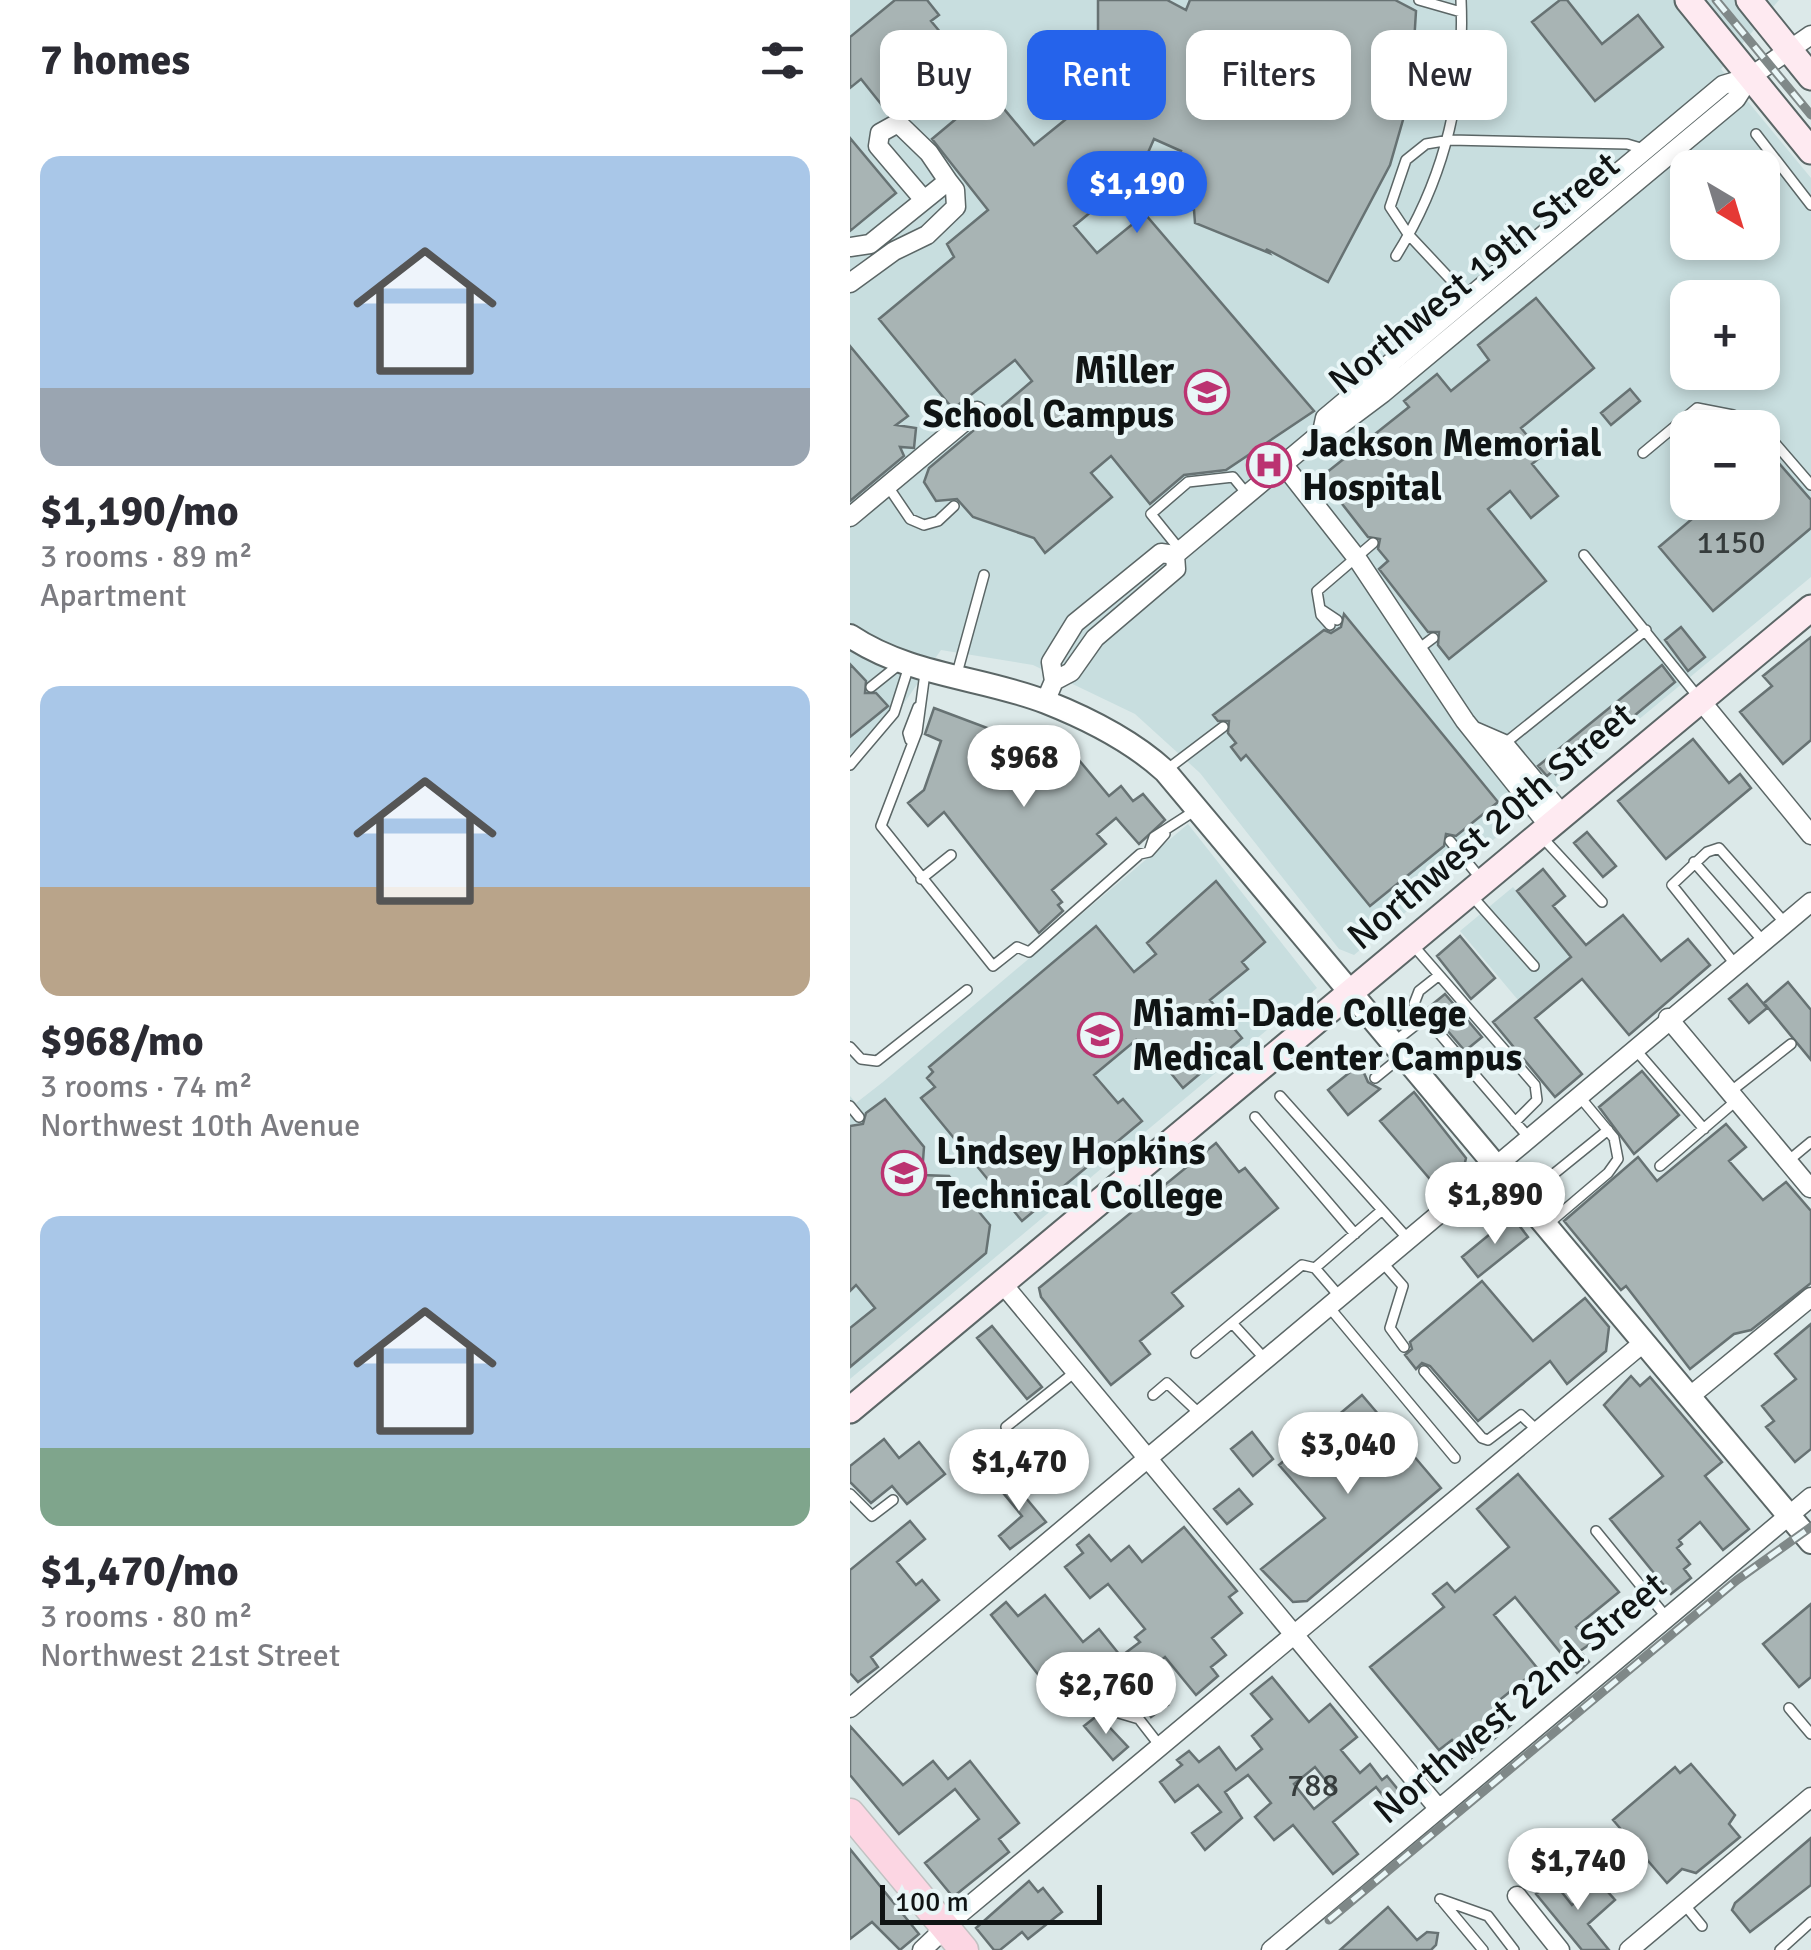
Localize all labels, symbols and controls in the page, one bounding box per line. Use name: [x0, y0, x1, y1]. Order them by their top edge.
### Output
chip: Buy: [880, 30, 1007, 120]
chip: Rent: [1027, 30, 1166, 120]
chip: Filters: [1186, 30, 1351, 120]
chip: New: [1371, 30, 1507, 120]
icon: filters: [755, 33, 810, 88]
text: 7 homes: [40, 35, 190, 86]
street label: Northwest 19th Street: [1319, 141, 1629, 405]
north arrow: [1670, 150, 1780, 260]
map controls: [1670, 150, 1780, 520]
pin: $1,190: [1056, 151, 1218, 236]
text: $1,190: [1089, 164, 1185, 203]
icon: home: [335, 221, 515, 401]
button: +: [1670, 280, 1780, 390]
place label: Miller School Campus: [923, 347, 1175, 438]
school or university icon: Miller School Campus: [1184, 369, 1230, 415]
button: −: [1670, 410, 1780, 520]
place label: Jackson Memorial Hospital: [1302, 420, 1602, 511]
hospital icon: Jackson Memorial Hospital: [1246, 442, 1292, 488]
text: $1,190/mo: [40, 486, 239, 537]
house number: 1150: [1696, 523, 1766, 562]
text: 3 rooms · 89 m²: [40, 537, 253, 576]
text: Apartment: [40, 576, 187, 615]
street label: Northwest 20th Street: [1338, 692, 1644, 960]
pin: $968: [965, 725, 1083, 810]
text: $968: [989, 738, 1059, 777]
icon: home: [335, 751, 515, 931]
place label: Miami-Dade College Medical Center Campus: [1132, 990, 1522, 1081]
school or university icon: Miami-Dade College Medical Center Campus: [1077, 1012, 1123, 1058]
text: $968/mo: [40, 1016, 204, 1067]
text: 3 rooms · 74 m²: [40, 1067, 253, 1106]
text: Northwest 10th Avenue: [40, 1106, 360, 1145]
place label: Lindsey Hopkins Technical College: [936, 1128, 1223, 1219]
school or university icon: Lindsey Hopkins Technical College: [881, 1150, 927, 1196]
pin: $1,890: [1414, 1162, 1576, 1247]
text: $1,890: [1447, 1175, 1543, 1214]
icon: home: [335, 1281, 515, 1461]
pin: $3,040: [1267, 1412, 1429, 1497]
text: $3,040: [1300, 1425, 1396, 1464]
pin: $1,470: [938, 1429, 1100, 1514]
text: $1,470: [971, 1442, 1067, 1481]
text: $1,470/mo: [40, 1546, 239, 1597]
street label: Northwest 22nd Street: [1364, 1562, 1676, 1834]
text: 3 rooms · 80 m²: [40, 1597, 253, 1636]
text: Northwest 21st Street: [40, 1636, 340, 1675]
pin: $2,760: [1025, 1652, 1187, 1737]
text: $2,760: [1058, 1665, 1154, 1704]
house number: 788: [1287, 1766, 1339, 1805]
pin: $1,740: [1497, 1828, 1659, 1913]
text: $1,740: [1530, 1841, 1626, 1880]
scale bar: [880, 1880, 1102, 1924]
text: 100 m: [895, 1885, 969, 1919]

